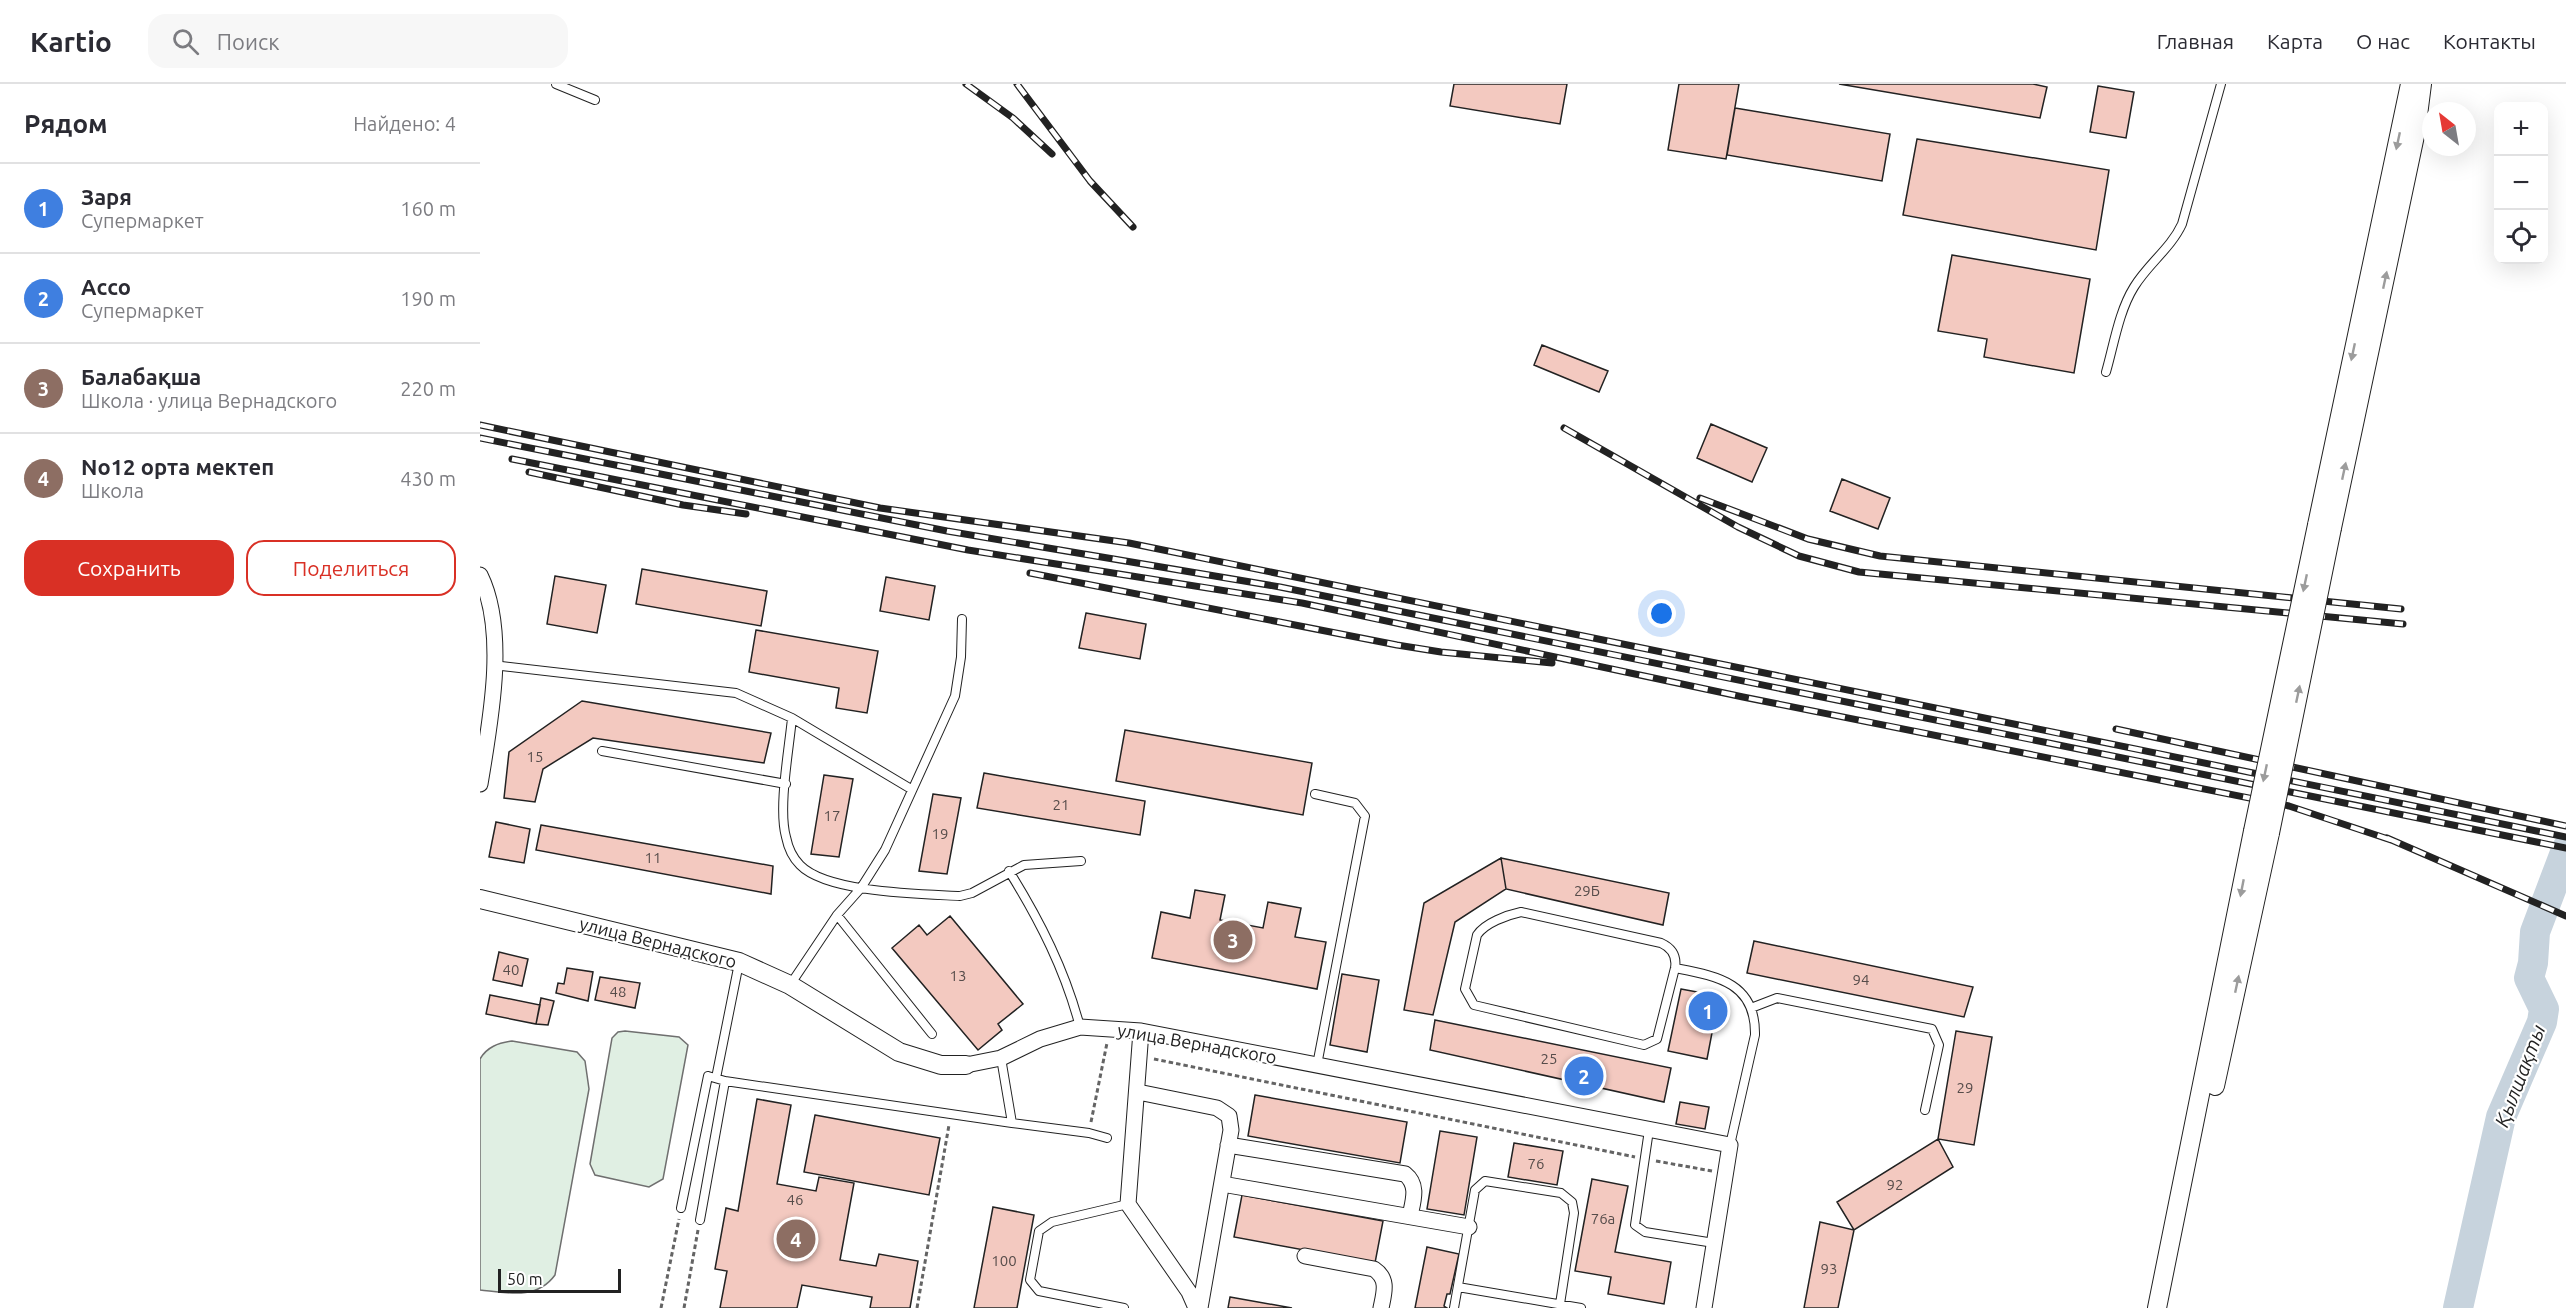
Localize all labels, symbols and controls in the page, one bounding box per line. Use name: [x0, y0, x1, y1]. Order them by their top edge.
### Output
search box: [148, 14, 568, 68]
icon: search: [169, 25, 202, 58]
text: Kartio: [30, 26, 112, 57]
text: Поиск: [217, 29, 279, 54]
text: Главная: [2157, 29, 2234, 53]
text: Карта: [2267, 29, 2323, 53]
text: О нас: [2356, 29, 2410, 53]
text: Контакты: [2443, 29, 2536, 53]
north arrow: [2422, 102, 2476, 156]
map controls: [2494, 102, 2548, 264]
button: +: [2494, 102, 2548, 156]
text: Рядом: [24, 109, 108, 138]
text: Найдено: 4: [353, 112, 456, 135]
one-way arrow: [2392, 132, 2402, 150]
button: −: [2494, 156, 2548, 210]
text: Заря: [81, 184, 132, 209]
text: 1: [38, 197, 49, 220]
text: 160 m: [400, 197, 456, 220]
text: Супермаркет: [81, 209, 204, 232]
button: locate: [2494, 210, 2548, 264]
one-way arrow: [2380, 271, 2390, 290]
text: Ассо: [81, 274, 131, 299]
text: 2: [38, 287, 49, 310]
text: 190 m: [400, 287, 456, 310]
text: Супермаркет: [81, 299, 204, 322]
one-way arrow: [2348, 343, 2357, 362]
text: Балабақша: [81, 364, 201, 389]
text: 3: [38, 377, 49, 400]
text: 220 m: [400, 377, 456, 400]
text: Школа · улица Вернадского: [81, 389, 337, 412]
text: No12 орта мектеп: [81, 454, 274, 479]
one-way arrow: [2340, 461, 2349, 480]
text: 4: [38, 467, 49, 490]
text: 430 m: [400, 467, 456, 490]
text: Школа: [81, 479, 144, 502]
button: Сохранить: [24, 540, 234, 596]
button: Поделиться: [246, 540, 456, 596]
one-way arrow: [2300, 573, 2309, 592]
your location: [1647, 599, 1676, 628]
one-way arrow: [2294, 684, 2303, 703]
house number: 15: [527, 748, 543, 765]
one-way arrow: [2260, 764, 2269, 783]
house number: 21: [1053, 796, 1069, 813]
house number: 17: [824, 807, 840, 824]
house number: 19: [932, 825, 948, 842]
house number: 11: [645, 849, 661, 866]
one-way arrow: [2237, 879, 2246, 898]
house number: 29Б: [1574, 882, 1600, 899]
street label: улица Вернадского: [578, 913, 739, 971]
pin: 3: [1214, 918, 1252, 962]
house number: 40: [503, 961, 519, 978]
house number: 13: [950, 967, 966, 984]
house number: 94: [1853, 971, 1869, 988]
one-way arrow: [2233, 974, 2242, 993]
house number: 48: [610, 983, 626, 1000]
pin: 1: [1688, 988, 1728, 1034]
street label: улица Вернадского: [1116, 1019, 1278, 1067]
water label: Қылшақты: [2490, 1021, 2550, 1130]
house number: 25: [1541, 1050, 1557, 1067]
pin: 2: [1564, 1054, 1604, 1098]
house number: 29: [1957, 1079, 1973, 1096]
house number: 76: [1528, 1155, 1544, 1172]
house number: 92: [1887, 1176, 1903, 1193]
house number: 46: [787, 1191, 803, 1208]
house number: 76а: [1591, 1210, 1615, 1227]
pin: 4: [776, 1216, 816, 1262]
house number: 100: [991, 1252, 1017, 1269]
house number: 93: [1821, 1260, 1837, 1277]
scale bar: [498, 1266, 621, 1294]
text: 50 m: [507, 1270, 543, 1288]

